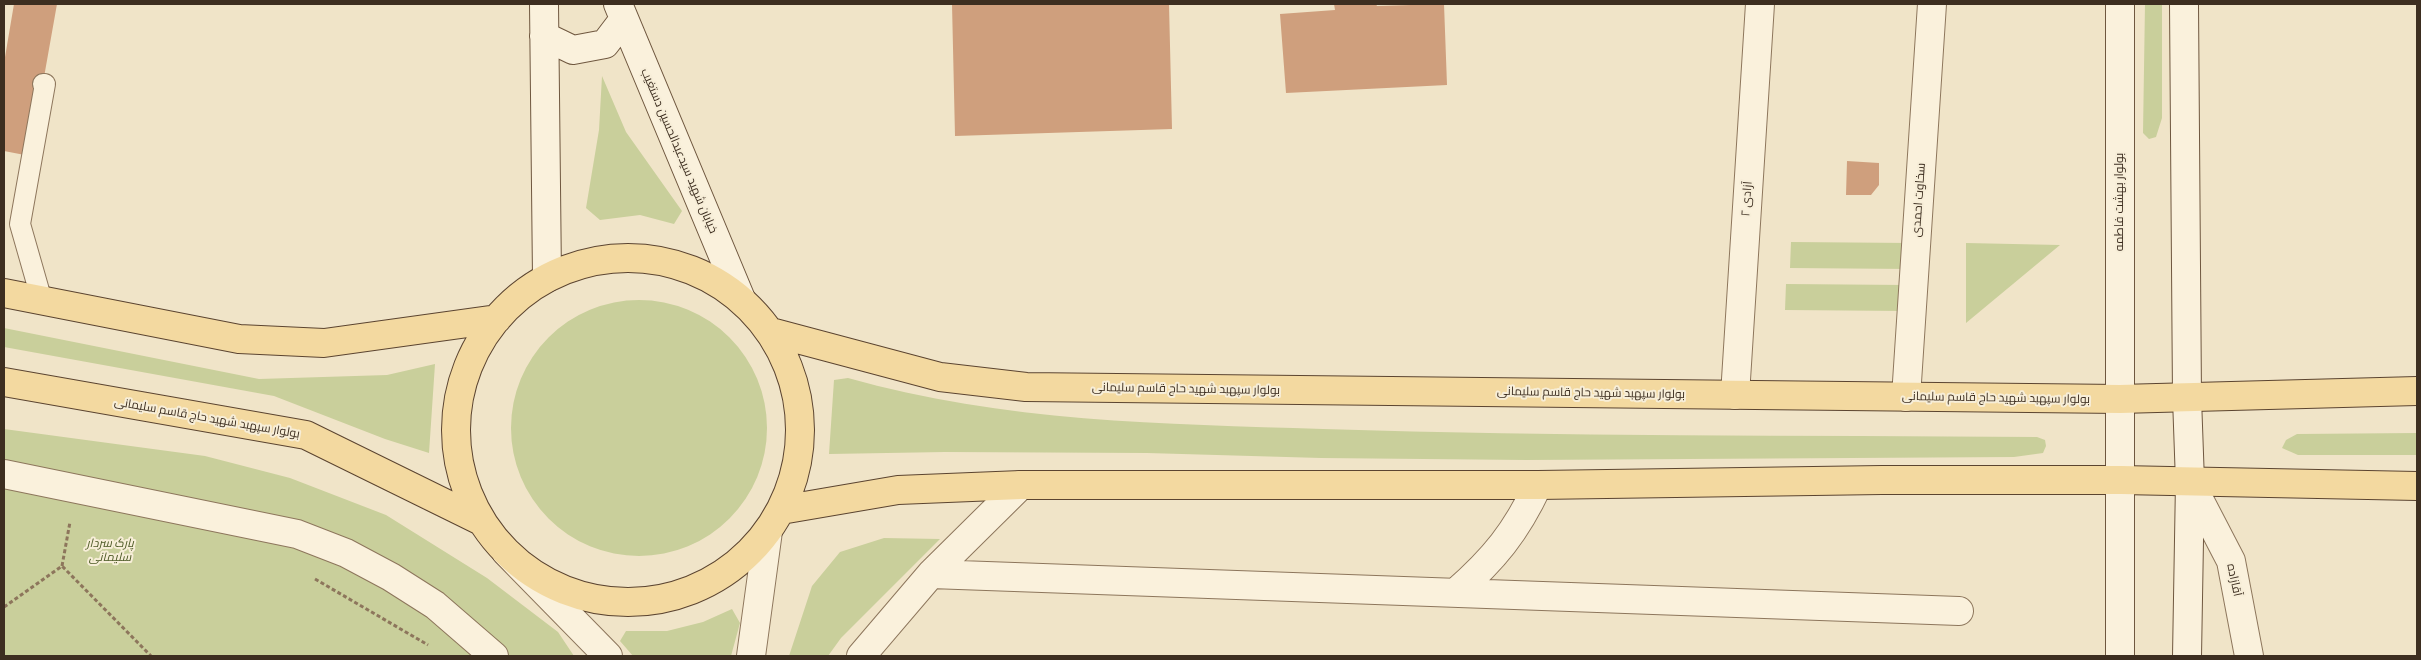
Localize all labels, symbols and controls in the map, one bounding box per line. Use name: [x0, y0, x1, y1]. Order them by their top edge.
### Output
street label: خیابان شهید سیدعبدالحسین دستغیب: [638, 66, 720, 236]
street label: بولوار بهشت فاطمه: [2113, 153, 2127, 251]
street label: سخاوت احمدی: [1909, 162, 1929, 238]
street label: آزادی ۲: [1739, 181, 1755, 217]
street label: بولوار سپهبد شهید حاج قاسم سلیمانی: [1092, 380, 1280, 398]
street label: بولوار سپهبد شهید حاج قاسم سلیمانی: [1497, 384, 1685, 402]
street label: بولوار سپهبد شهید حاج قاسم سلیمانی: [1902, 389, 2090, 407]
street label: بولوار سپهبد شهید حاج قاسم سلیمانی: [113, 395, 301, 441]
park label: پارک سردار سلیمانی: [86, 537, 134, 565]
street label: آقازاده: [2224, 562, 2244, 598]

